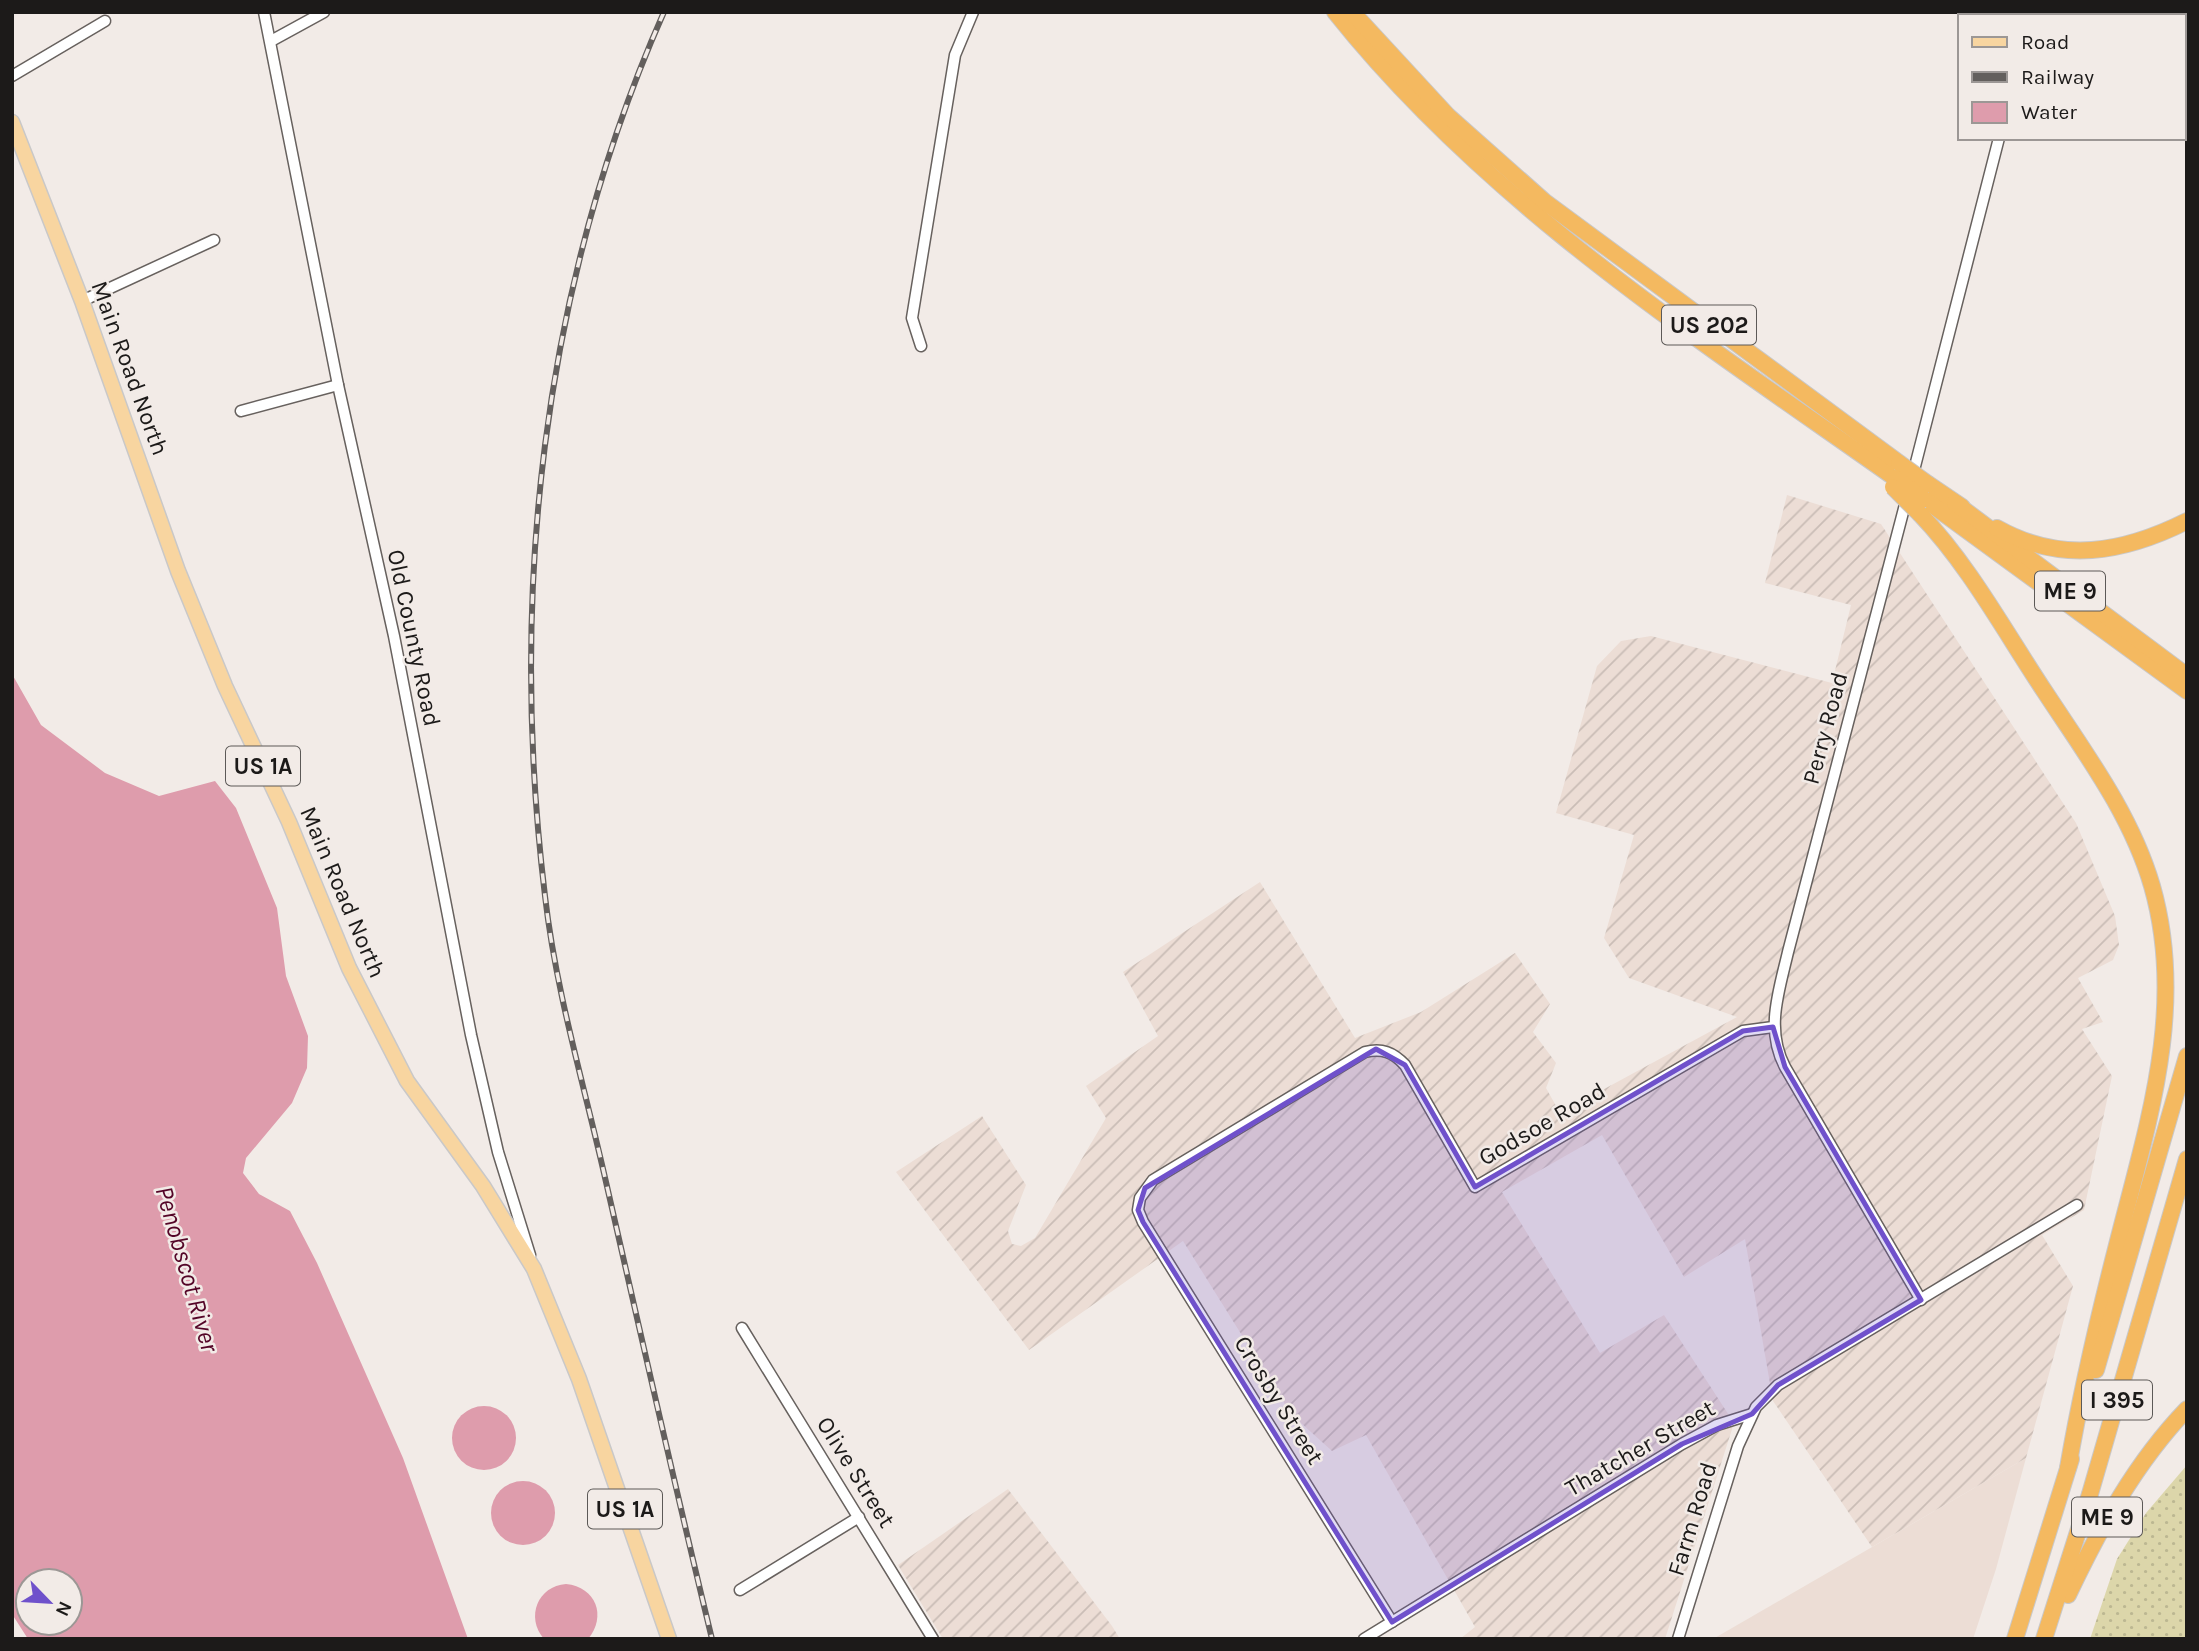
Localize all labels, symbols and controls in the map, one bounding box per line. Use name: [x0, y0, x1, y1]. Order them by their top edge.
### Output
legend: [1958, 14, 2185, 140]
text: Road: [2021, 30, 2069, 54]
text: Railway: [2021, 65, 2094, 89]
text: Water: [2021, 100, 2077, 124]
street label: Main Road North: [85, 277, 175, 459]
road number: US 202: [1662, 306, 1756, 344]
street label: Old County Road: [382, 547, 446, 729]
road number: ME 9: [2035, 572, 2105, 610]
street label: Perry Road: [1797, 669, 1853, 787]
road number: US 1A: [226, 746, 300, 786]
street label: Main Road North: [294, 802, 392, 982]
street label: Godsoe Road: [1474, 1076, 1610, 1172]
water label: Penobscot River: [149, 1182, 226, 1357]
street label: Crosby Street: [1228, 1331, 1330, 1469]
road number: I 395: [2082, 1380, 2152, 1420]
street label: Thatcher Street: [1560, 1394, 1720, 1502]
street label: Olive Street: [811, 1411, 901, 1533]
street label: Farm Road: [1661, 1459, 1723, 1579]
road number: US 1A: [588, 1490, 662, 1528]
road number: ME 9: [2072, 1498, 2142, 1536]
north arrow: [14, 1567, 84, 1637]
text: N: [51, 1598, 76, 1620]

